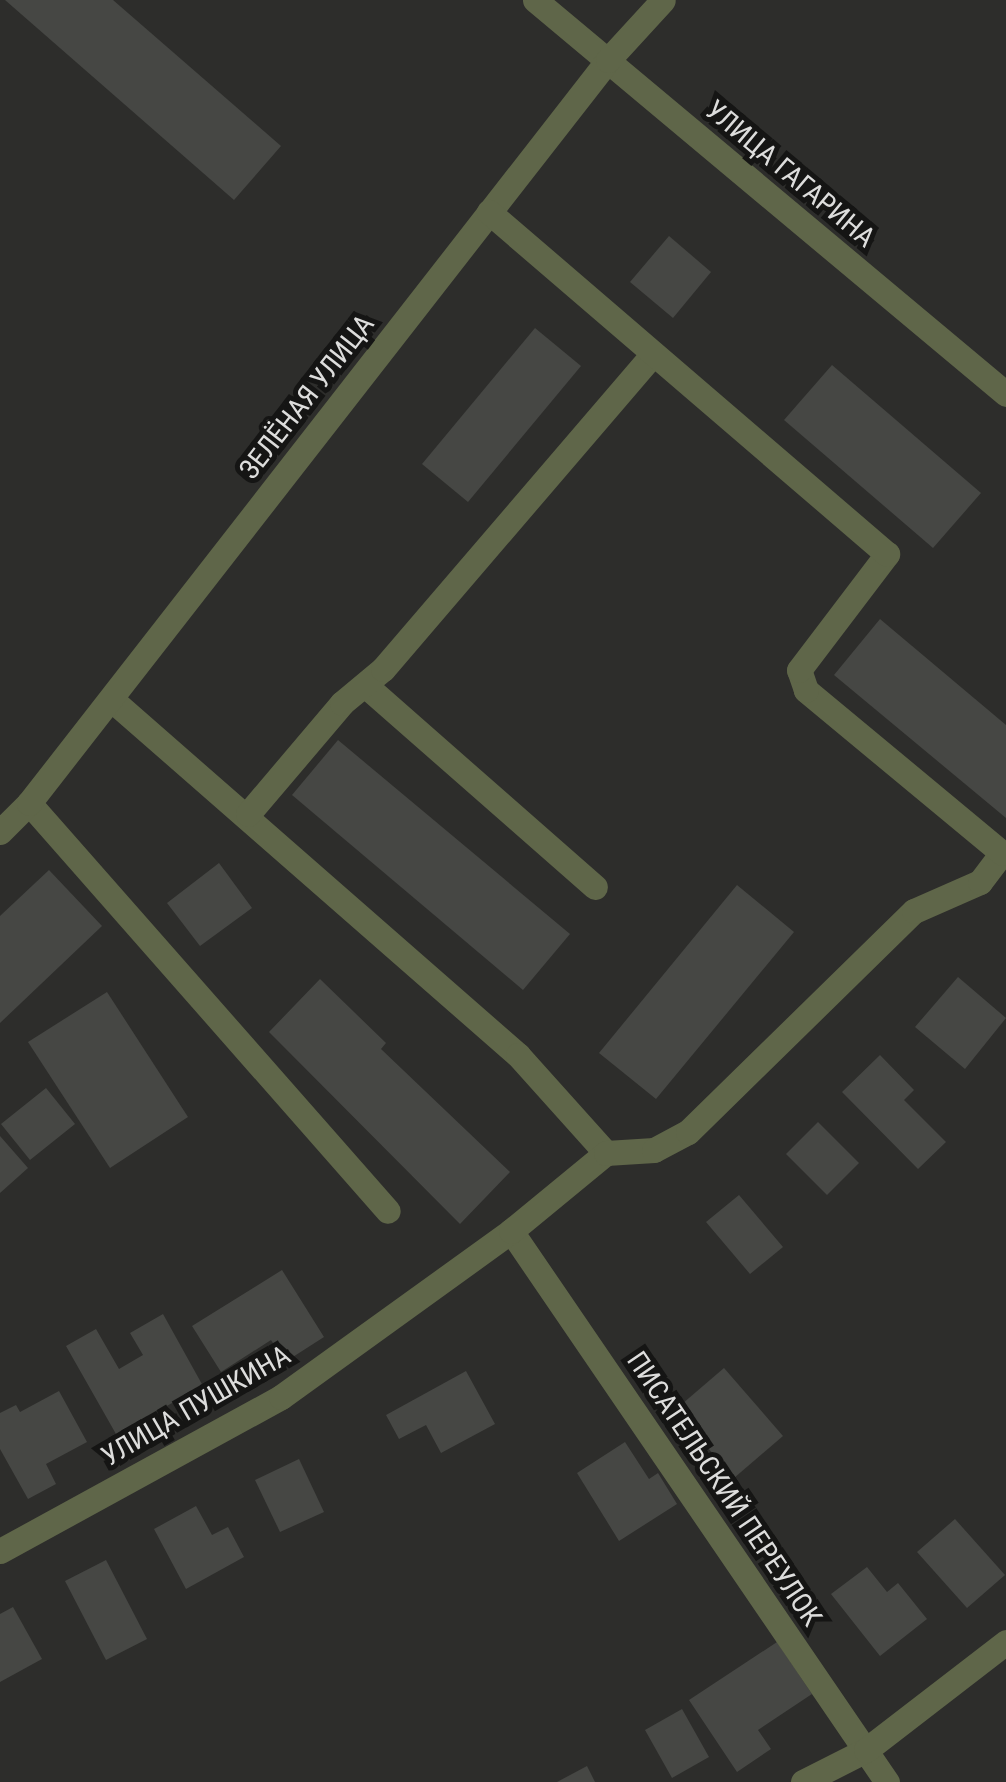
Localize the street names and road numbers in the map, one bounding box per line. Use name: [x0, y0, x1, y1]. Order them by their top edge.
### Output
street label: УЛИЦА ГАГАРИНА: [698, 93, 882, 255]
street label: ЗЕЛЁНАЯ УЛИЦА: [233, 308, 381, 486]
street label: УЛИЦА ПУШКИНА: [96, 1338, 296, 1474]
street label: ПИСАТЕЛЬСКИЙ ПЕРЕУЛОК: [619, 1345, 829, 1633]

